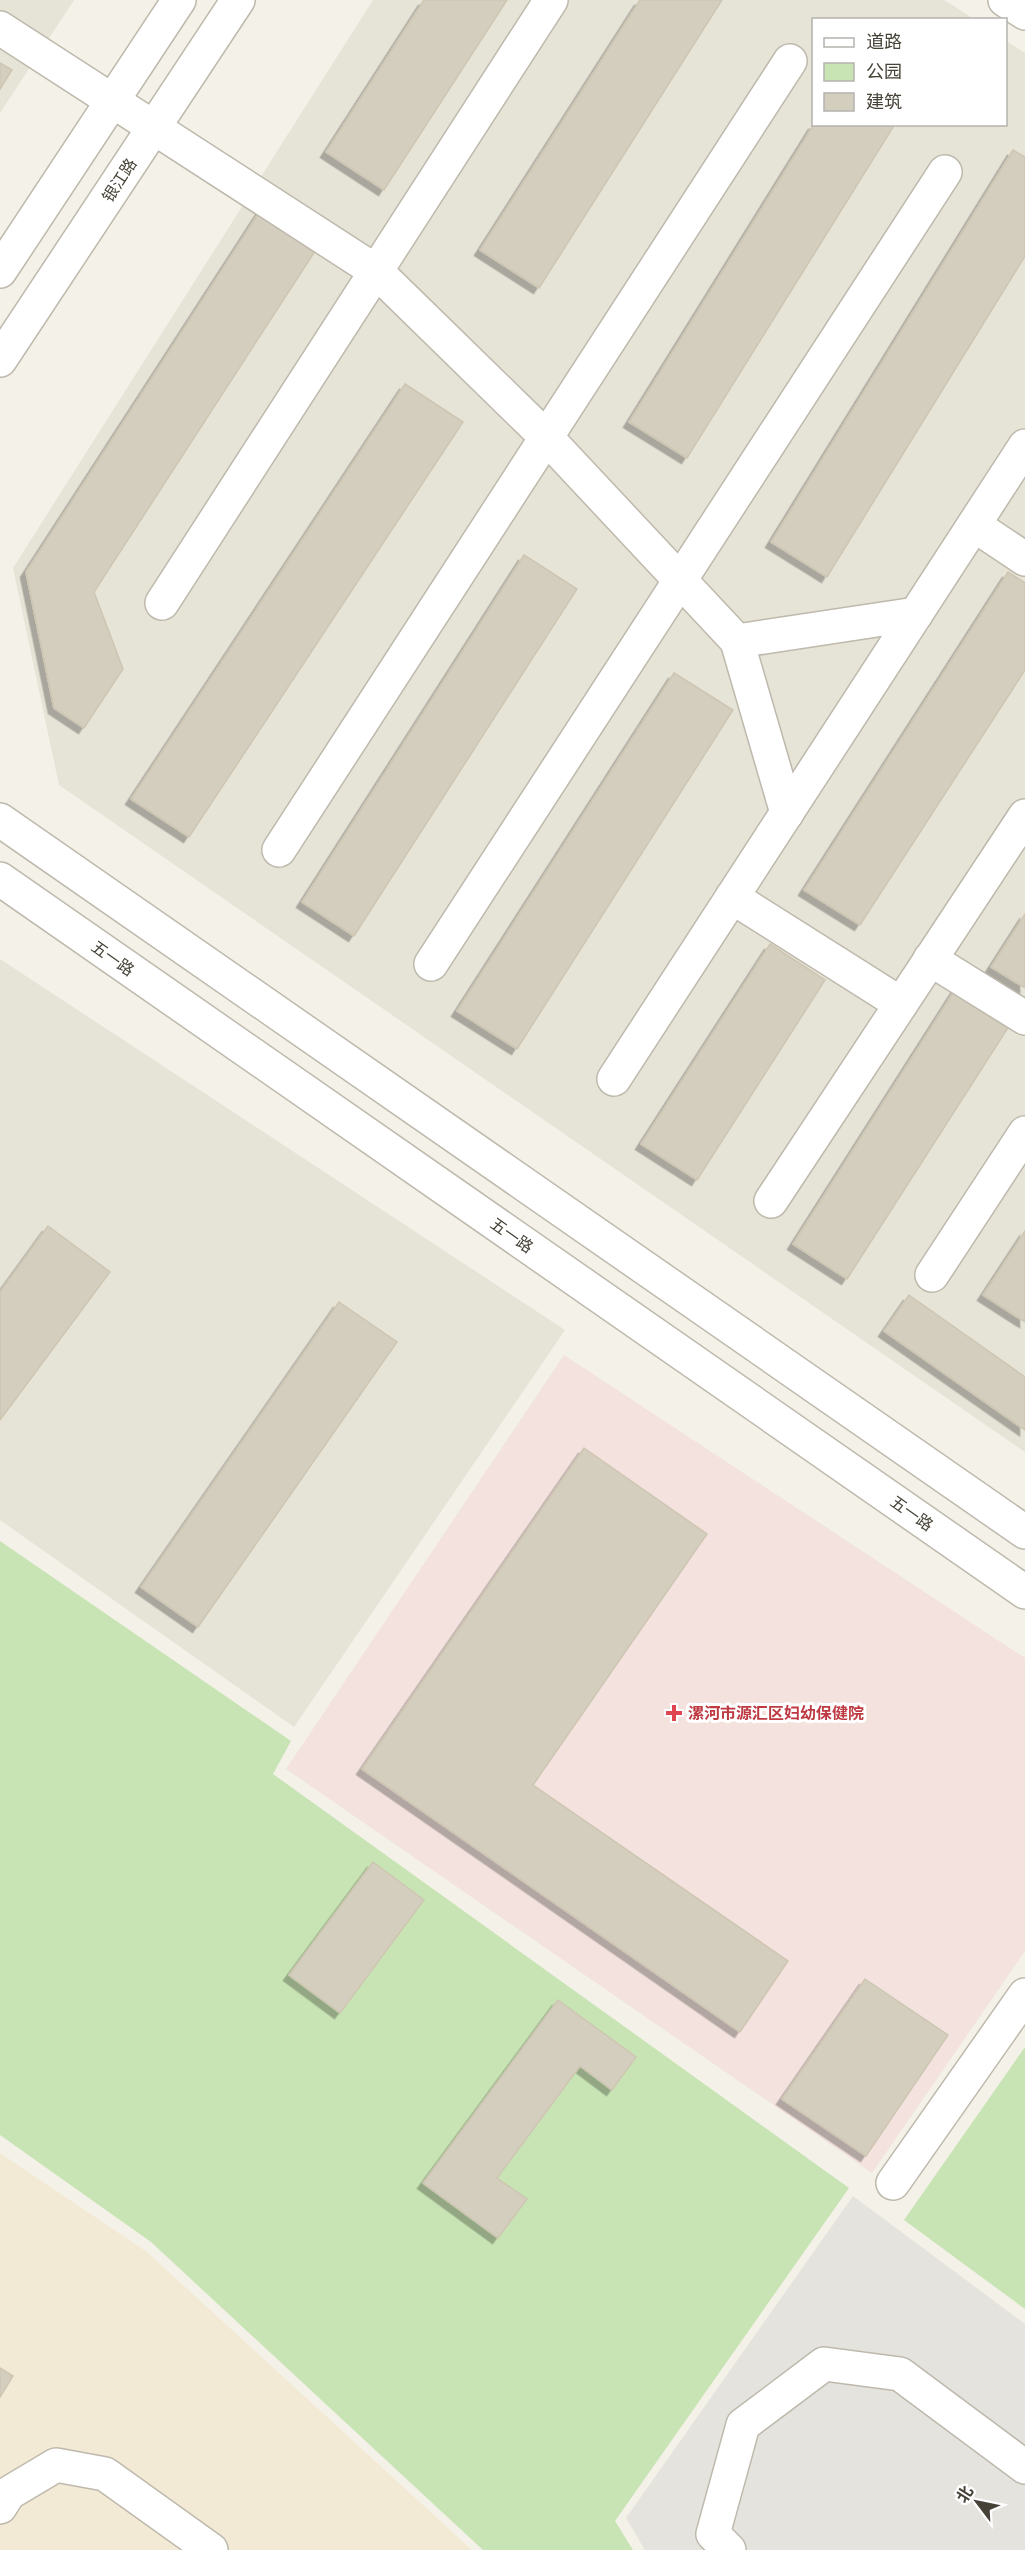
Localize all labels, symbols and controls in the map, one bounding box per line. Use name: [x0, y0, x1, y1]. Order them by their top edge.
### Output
legend: [812, 18, 1007, 126]
text: 道路: [866, 31, 902, 52]
text: 公园: [866, 61, 902, 82]
text: 建筑: [866, 91, 902, 112]
street label: 银江路: [98, 154, 140, 206]
street label: 五一路: [88, 936, 138, 980]
street label: 五一路: [487, 1213, 537, 1257]
street label: 五一路: [887, 1491, 937, 1535]
place label: 漯河市源汇区妇幼保健院: [688, 1703, 864, 1723]
marker: 漯河市源汇区妇幼保健院: [665, 1704, 683, 1722]
north arrow: [947, 2472, 1007, 2532]
text: 北: [952, 2482, 977, 2506]

